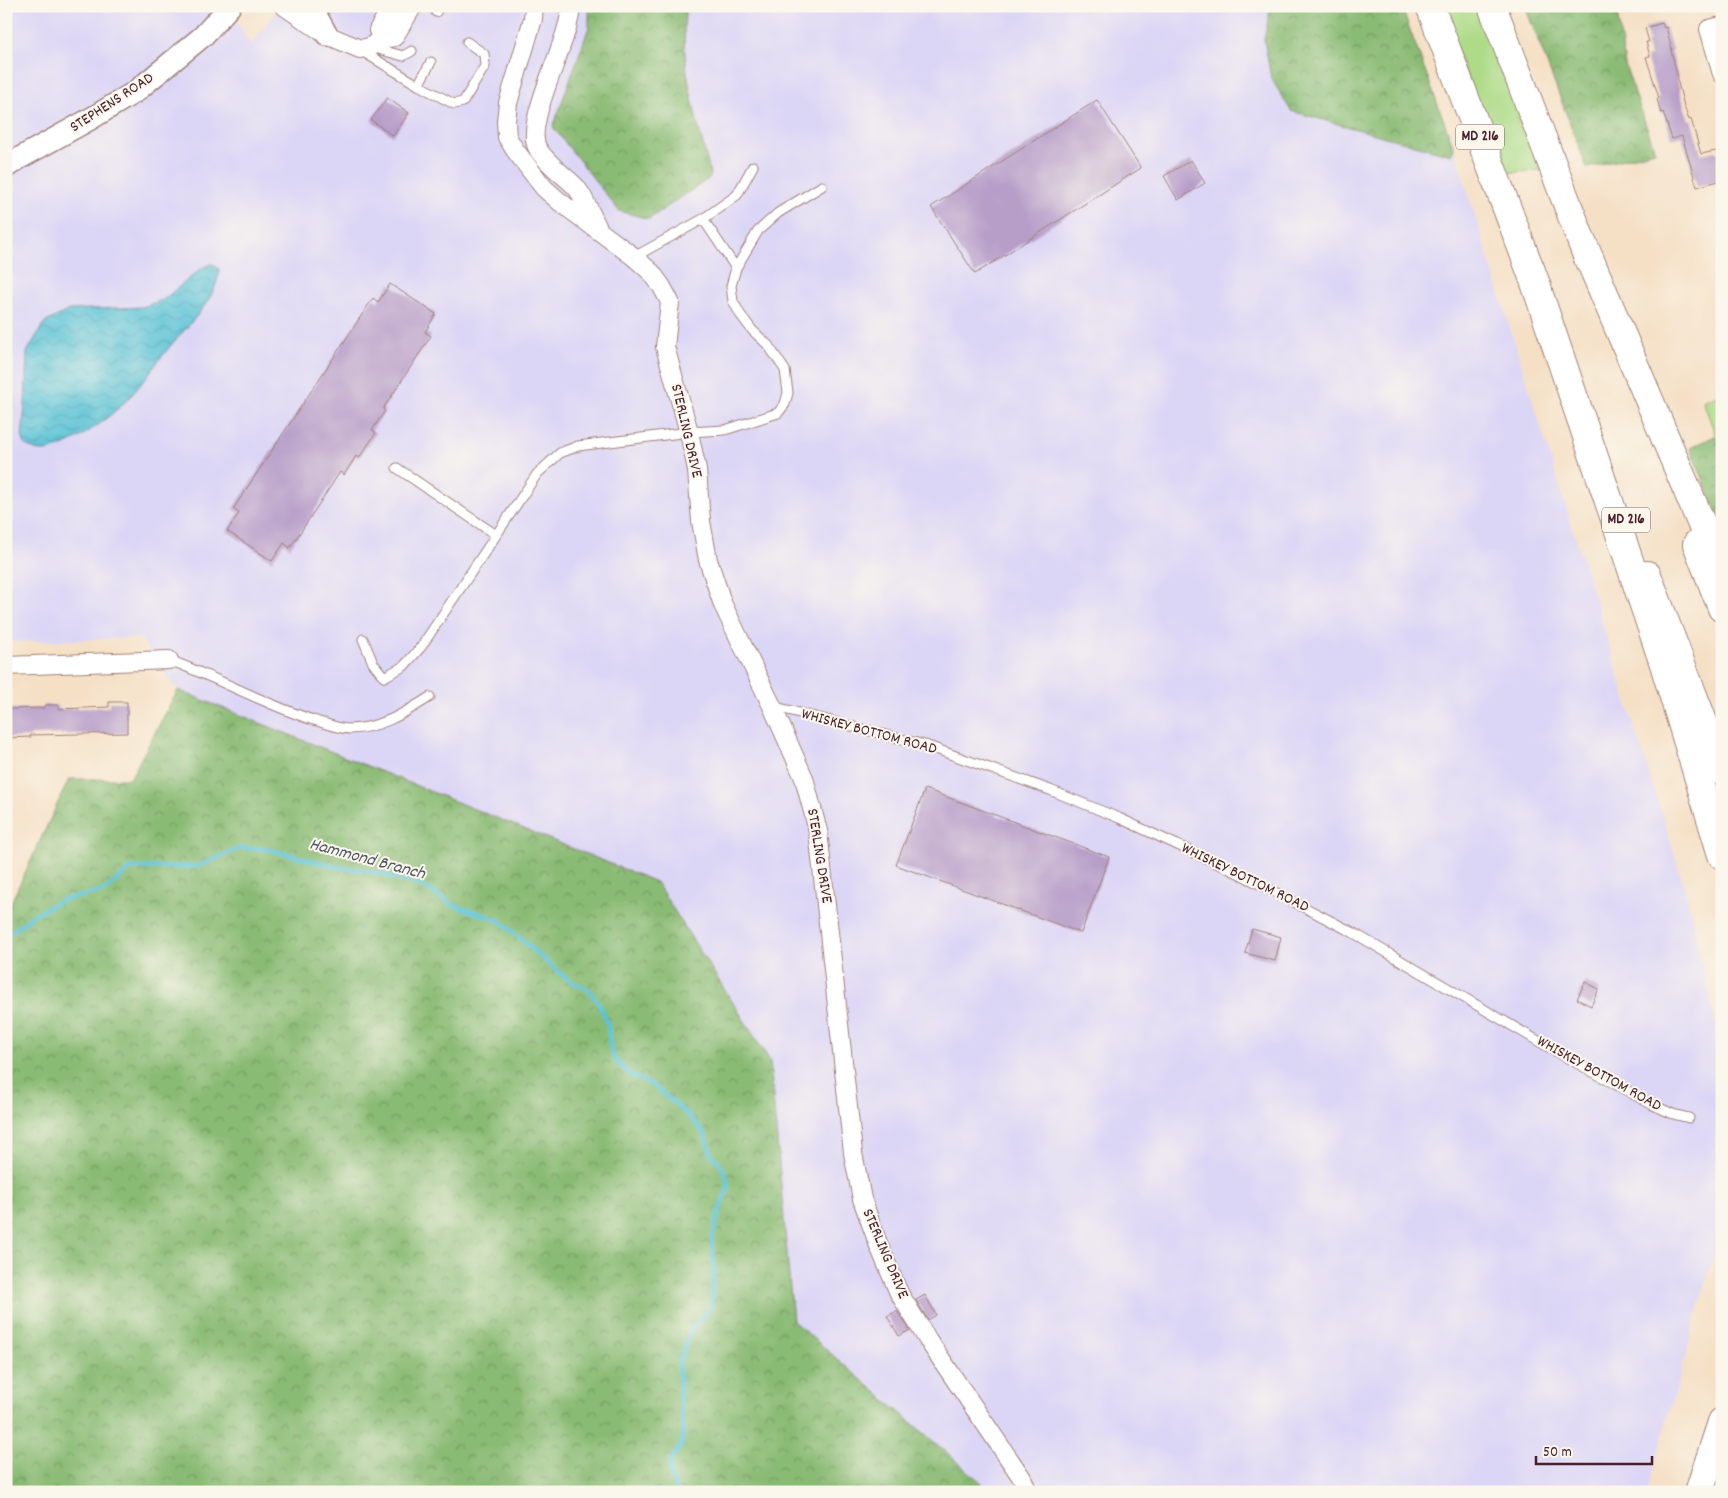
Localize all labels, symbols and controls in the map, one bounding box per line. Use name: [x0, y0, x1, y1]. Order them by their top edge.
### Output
street label: STEPHENS ROAD: [65, 67, 159, 139]
road number: MD 216: [1456, 124, 1504, 150]
street label: STERLING DRIVE: [664, 382, 708, 481]
road number: MD 216: [1602, 508, 1650, 532]
street label: WHISKEY BOTTOM ROAD: [799, 703, 939, 761]
street label: STERLING DRIVE: [800, 807, 838, 906]
water label: Hammond Branch: [306, 833, 428, 888]
street label: WHISKEY BOTTOM ROAD: [1177, 837, 1313, 919]
street label: WHISKEY BOTTOM ROAD: [1532, 1030, 1666, 1118]
street label: STERLING DRIVE: [856, 1205, 915, 1303]
scale bar: [1536, 1433, 1652, 1465]
text: 50 m: [1543, 1442, 1572, 1464]

